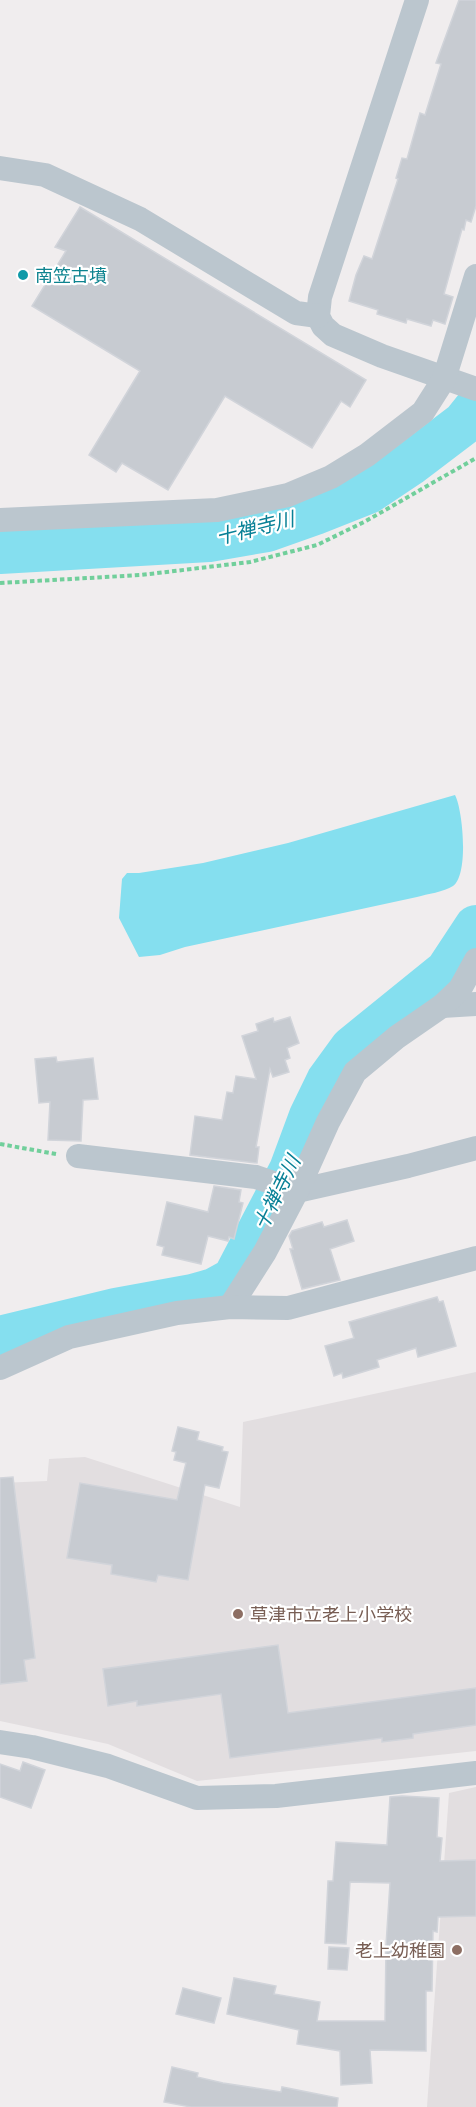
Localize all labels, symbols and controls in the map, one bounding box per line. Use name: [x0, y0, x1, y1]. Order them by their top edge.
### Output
place label: 南笠古墳: [35, 265, 107, 286]
marker: 南笠古墳: [16, 268, 30, 282]
water label: 十禅寺川: [213, 506, 299, 549]
water label: 十禅寺川: [249, 1150, 306, 1234]
place label: 草津市立老上小学校: [250, 1604, 412, 1625]
marker: 草津市立老上小学校: [231, 1607, 245, 1621]
place label: 老上幼稚園: [355, 1940, 445, 1961]
marker: 老上幼稚園: [450, 1943, 464, 1957]

